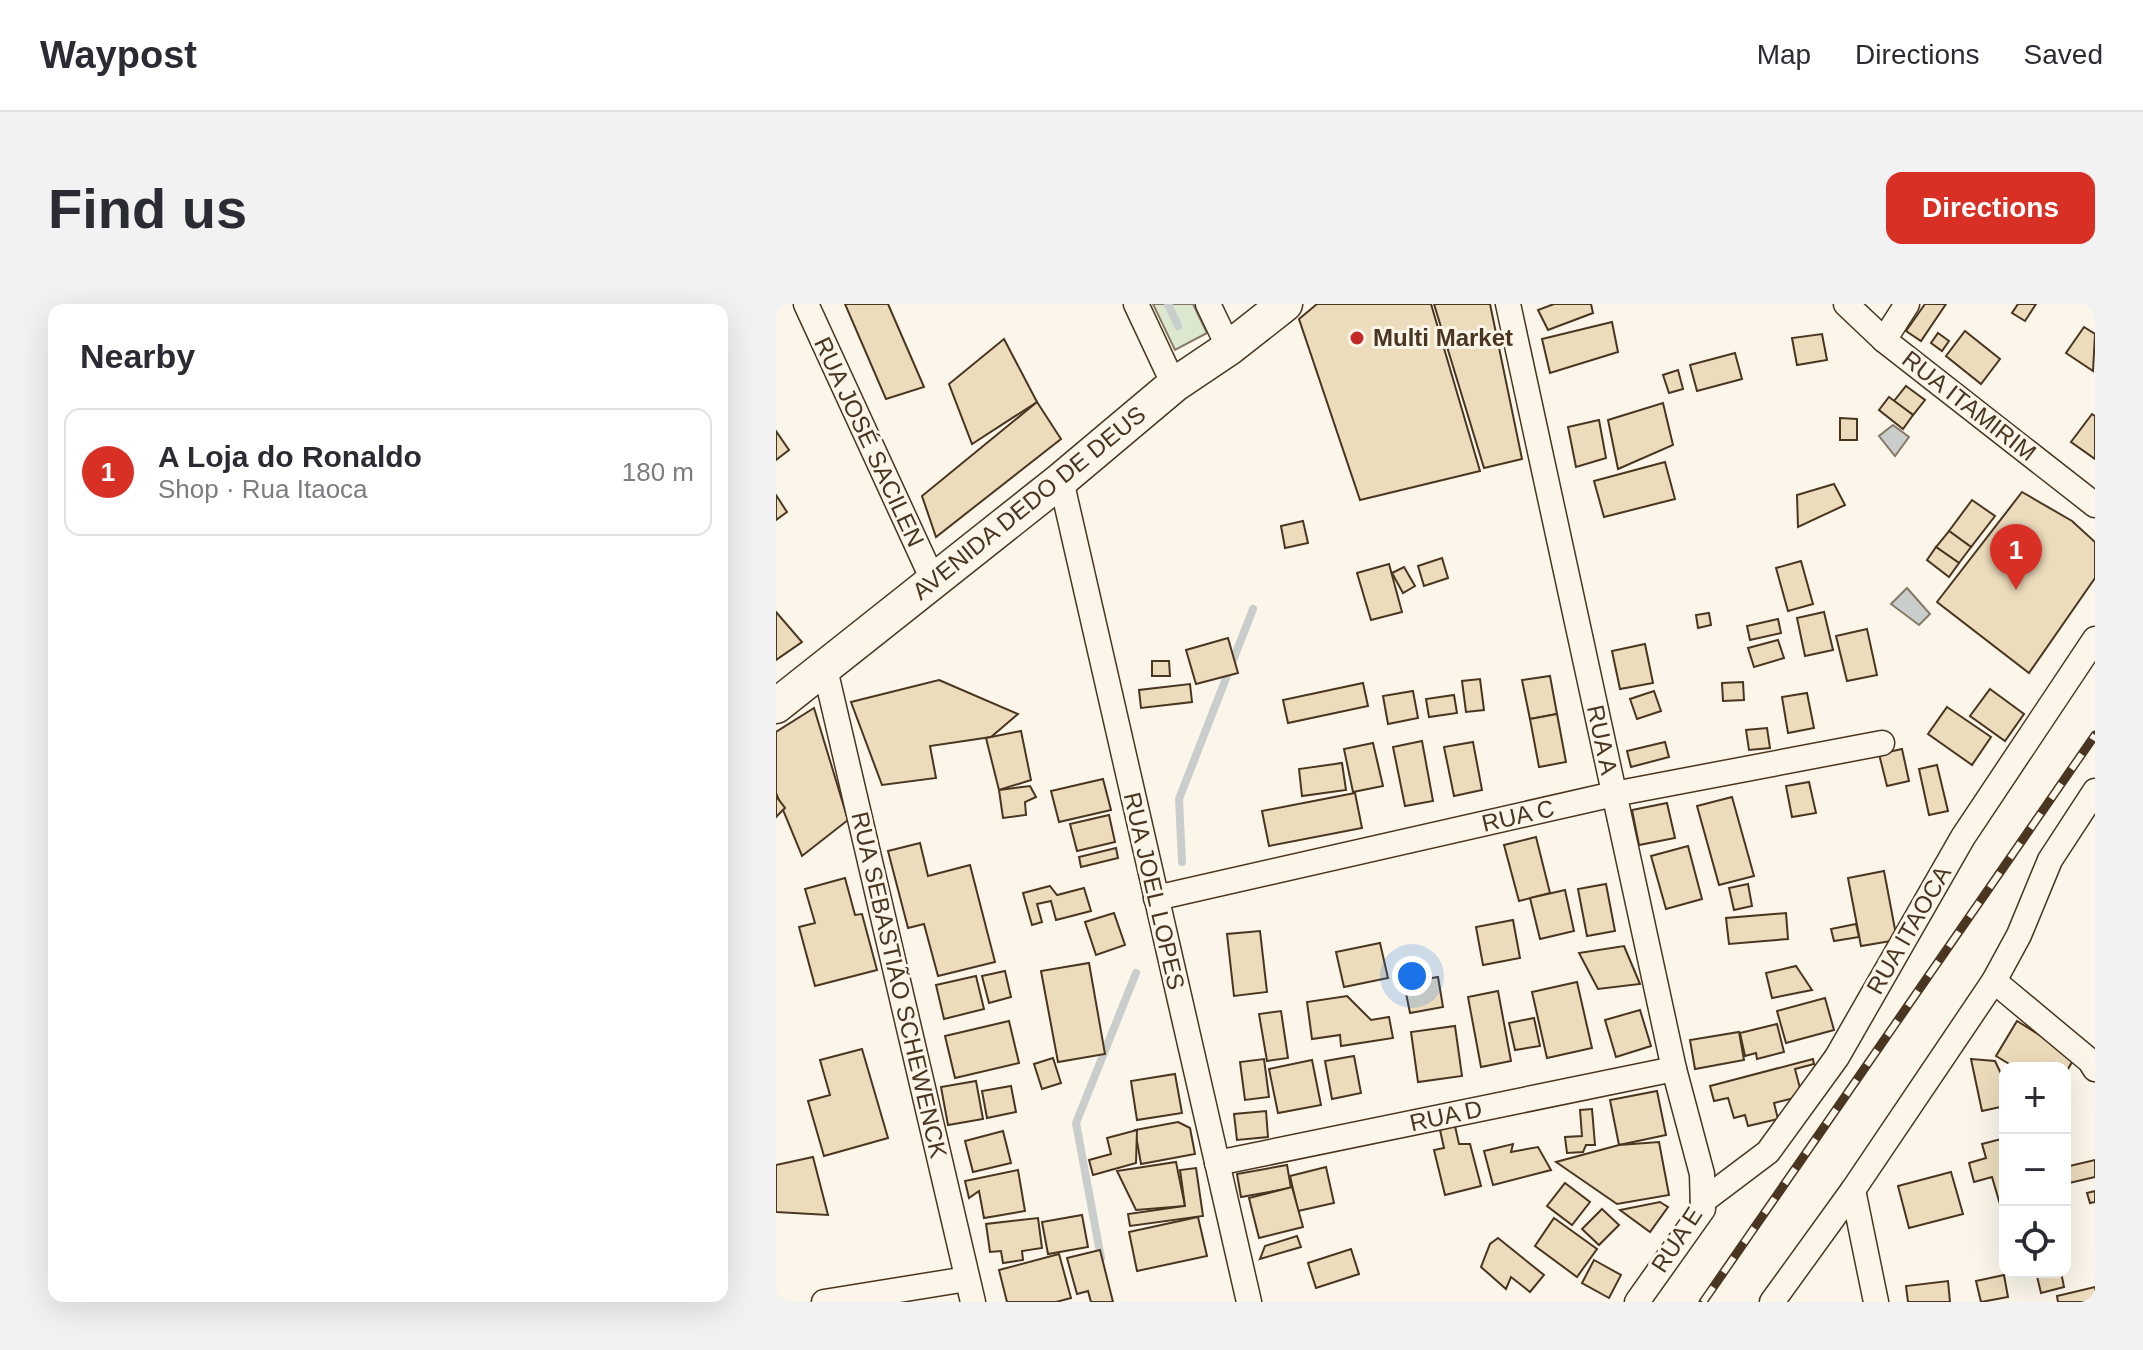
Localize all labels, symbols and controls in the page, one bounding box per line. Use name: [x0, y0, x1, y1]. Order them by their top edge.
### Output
text: Waypost: [40, 34, 197, 76]
text: Map: [1757, 39, 1811, 70]
text: Directions: [1855, 39, 1980, 70]
text: Saved: [2024, 39, 2103, 70]
button: Directions: [1886, 172, 2095, 244]
text: Find us: [48, 177, 247, 240]
place label: Multi Market: [1373, 324, 1513, 351]
marker: Multi Market: [1348, 329, 1366, 347]
street label: RUA JOSÉ SACILEN: [809, 333, 930, 551]
text: Nearby: [80, 337, 195, 375]
street label: RUA ITAMIRIM: [1897, 345, 2042, 466]
street label: AVENIDA DEDO DE DEUS: [907, 400, 1150, 605]
text: A Loja do Ronaldo: [158, 440, 422, 473]
text: 1: [101, 457, 115, 487]
text: 180 m: [622, 457, 694, 487]
text: Shop · Rua Itaoca: [158, 474, 368, 504]
pin: 1: [1990, 524, 2042, 590]
street label: RUA A: [1582, 703, 1623, 777]
street label: RUA JOEL LOPES: [1119, 790, 1190, 992]
street label: RUA C: [1479, 794, 1557, 837]
street label: RUA SEBASTIÃO SCHEWENCK: [846, 809, 953, 1161]
street label: RUA ITAOCA: [1861, 861, 1956, 999]
your location: [1392, 956, 1432, 996]
map controls: [1999, 1062, 2071, 1278]
button: +: [1999, 1062, 2071, 1134]
street label: RUA D: [1407, 1095, 1485, 1136]
button: −: [1999, 1134, 2071, 1206]
street label: RUA E: [1646, 1202, 1708, 1277]
button: locate: [1999, 1206, 2071, 1278]

